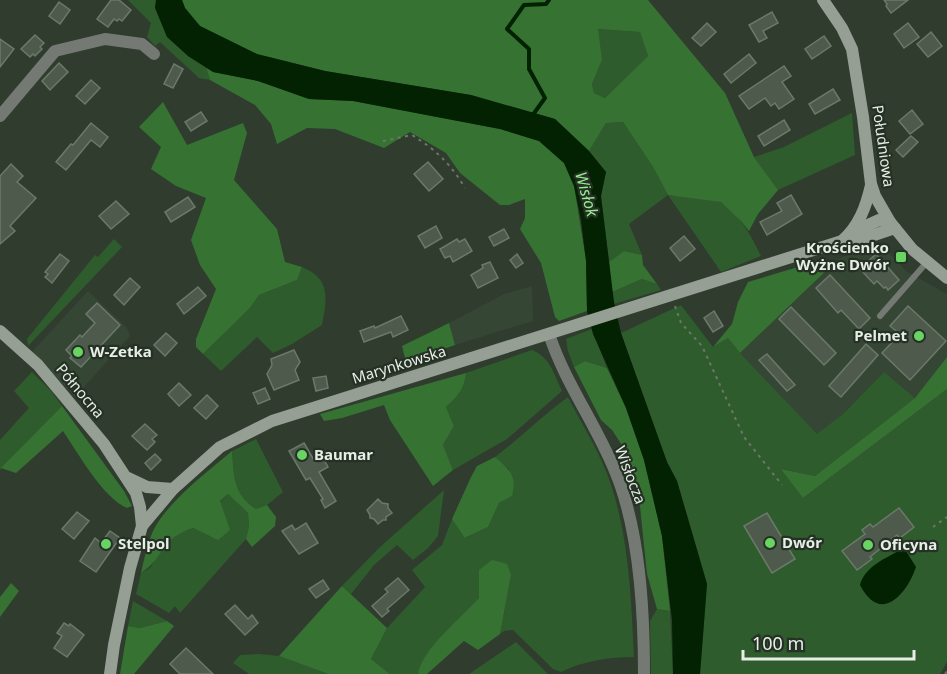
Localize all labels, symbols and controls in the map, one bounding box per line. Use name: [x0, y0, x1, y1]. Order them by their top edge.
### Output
street label: Południowa: [868, 104, 900, 188]
water label: Wisłok: [570, 169, 604, 220]
place label: Krościenko Wyżne Dwór: [796, 237, 889, 274]
marker: Krościenko Wyżne Dwór: [894, 250, 908, 264]
place label: Pelmet: [854, 325, 907, 345]
marker: Pelmet: [912, 329, 926, 343]
street label: Marynkowska: [349, 340, 448, 388]
place label: W-Zetka: [90, 341, 152, 361]
marker: W-Zetka: [71, 345, 85, 359]
street label: Północna: [52, 359, 109, 422]
street label: Wisłocza: [611, 443, 651, 507]
place label: Baumar: [314, 444, 373, 464]
marker: Baumar: [295, 448, 309, 462]
place label: Dwór: [782, 532, 822, 552]
place label: Stelpol: [118, 533, 170, 553]
place label: Oficyna: [880, 534, 937, 554]
marker: Dwór: [763, 536, 777, 550]
marker: Stelpol: [99, 537, 113, 551]
marker: Oficyna: [861, 538, 875, 552]
scale bar: [743, 623, 914, 661]
text: 100 m: [752, 631, 804, 655]

